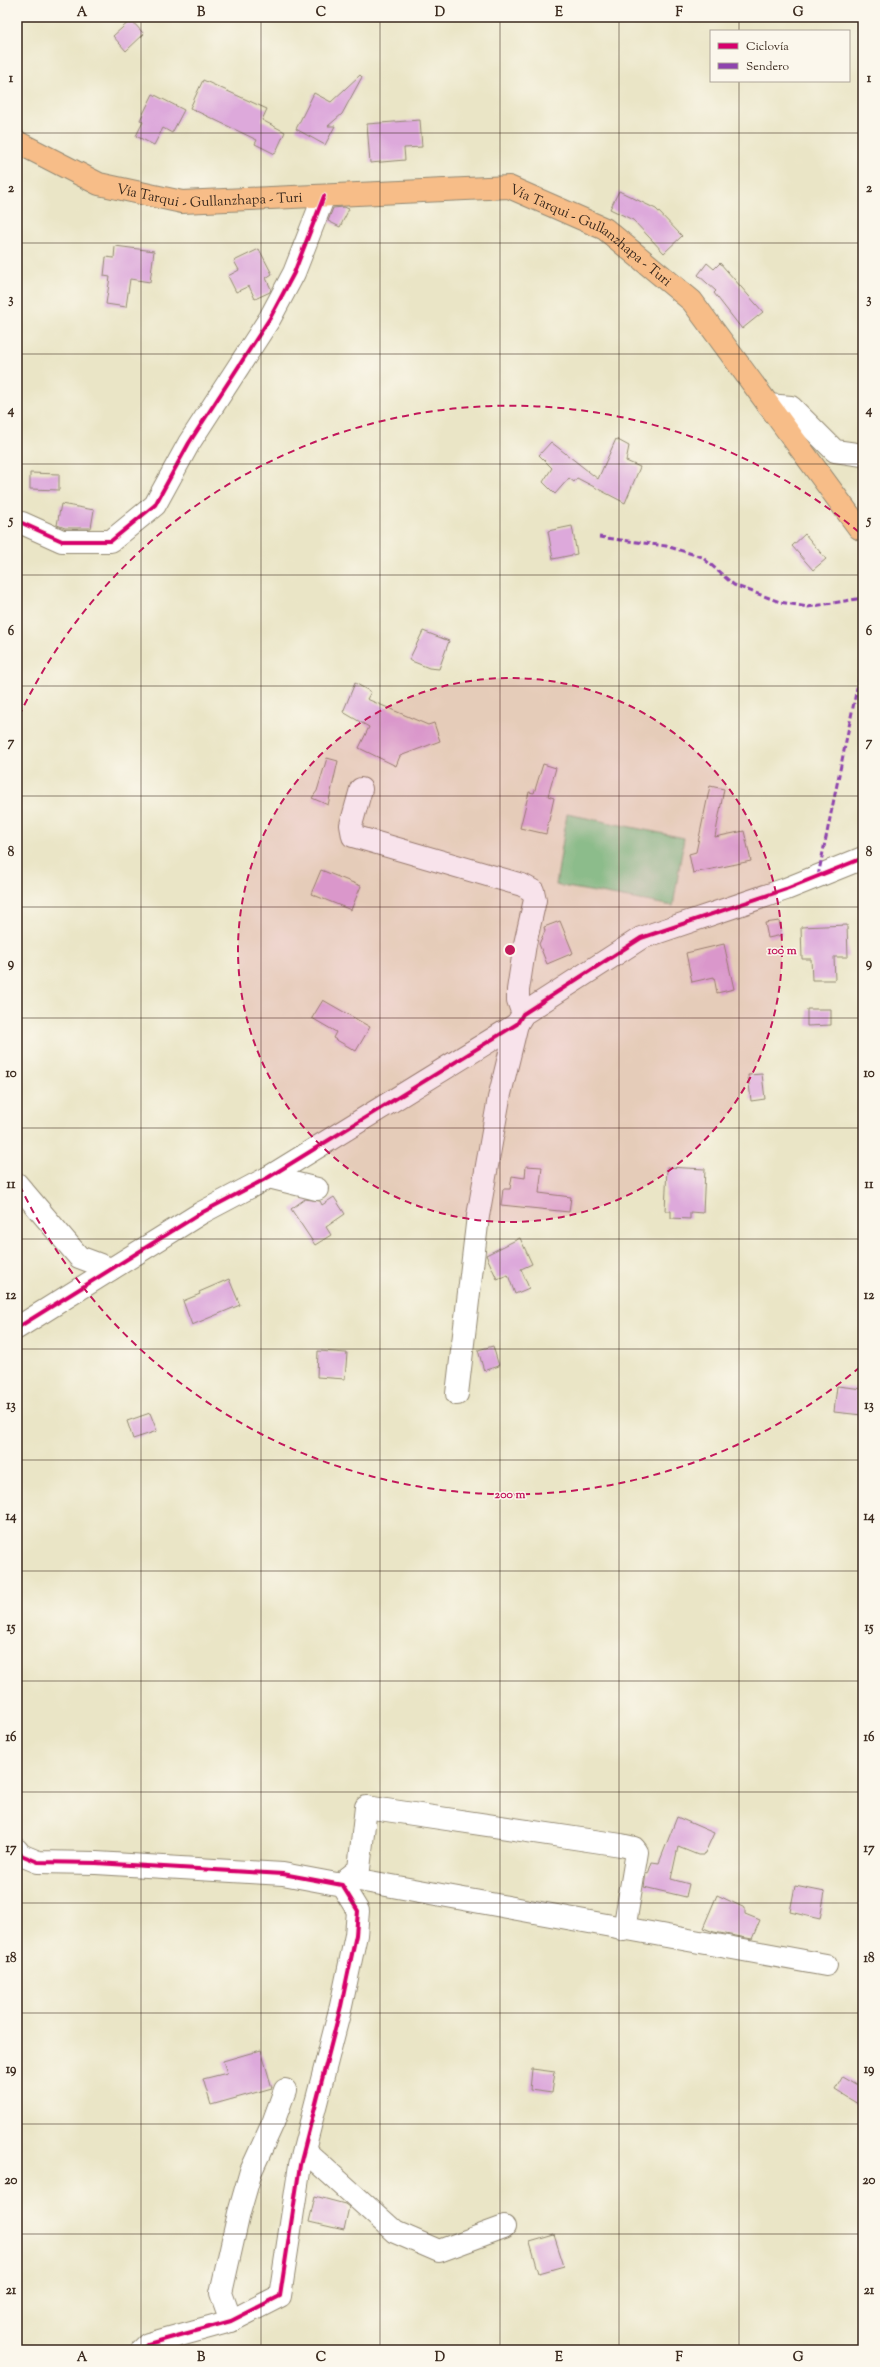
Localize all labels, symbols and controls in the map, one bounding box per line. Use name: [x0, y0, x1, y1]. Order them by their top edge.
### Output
text: A: [77, 4, 88, 22]
text: B: [197, 4, 206, 22]
text: C: [316, 4, 326, 22]
text: D: [435, 4, 445, 22]
text: E: [555, 4, 563, 22]
text: F: [675, 4, 683, 22]
text: G: [793, 4, 804, 22]
legend: [710, 30, 850, 82]
text: Ciclovía: [746, 38, 789, 56]
text: Sendero: [746, 58, 789, 76]
text: 1: [9, 70, 14, 88]
text: 1: [867, 70, 872, 88]
text: 2: [8, 180, 15, 198]
street label: Vía Tarqui - Gullanzhapa - Turi: [114, 180, 303, 214]
street label: Vía Tarqui - Gullanzhapa - Turi: [506, 180, 675, 292]
text: 2: [866, 180, 873, 198]
text: 3: [8, 291, 14, 309]
text: 3: [866, 291, 872, 309]
text: 4: [7, 402, 15, 420]
text: 4: [865, 402, 873, 420]
text: 5: [8, 512, 14, 530]
text: 5: [866, 512, 872, 530]
text: 6: [8, 623, 15, 641]
text: 6: [866, 623, 873, 641]
text: 7: [8, 734, 15, 752]
text: 7: [866, 734, 873, 752]
text: 8: [8, 844, 15, 862]
text: 8: [866, 844, 873, 862]
text: 100 m: [766, 942, 797, 960]
centre of rings: [503, 943, 517, 957]
text: 9: [8, 955, 15, 973]
text: 9: [866, 955, 873, 973]
text: 10: [5, 1065, 17, 1083]
text: 10: [863, 1065, 875, 1083]
text: 11: [7, 1176, 16, 1194]
text: 11: [865, 1176, 874, 1194]
text: 12: [6, 1287, 17, 1305]
text: 12: [864, 1287, 875, 1305]
text: 13: [6, 1397, 16, 1415]
text: 13: [864, 1397, 874, 1415]
text: 200 m: [495, 1486, 525, 1504]
text: 14: [6, 1508, 17, 1526]
text: 14: [864, 1508, 875, 1526]
text: 15: [7, 1619, 16, 1637]
text: 15: [865, 1619, 874, 1637]
text: 16: [6, 1729, 17, 1747]
text: 16: [864, 1729, 875, 1747]
text: 17: [6, 1840, 17, 1858]
text: 17: [864, 1840, 875, 1858]
text: 18: [6, 1950, 17, 1968]
text: 18: [864, 1950, 875, 1968]
text: 19: [6, 2061, 17, 2079]
text: 19: [864, 2061, 875, 2079]
text: 20: [5, 2172, 18, 2190]
text: 20: [863, 2172, 876, 2190]
text: 21: [6, 2282, 17, 2300]
text: 21: [864, 2282, 875, 2300]
text: A: [77, 2349, 88, 2367]
text: B: [197, 2349, 206, 2367]
text: C: [316, 2349, 326, 2367]
text: D: [435, 2349, 445, 2367]
text: E: [555, 2349, 563, 2367]
text: F: [675, 2349, 683, 2367]
text: G: [793, 2349, 804, 2367]

